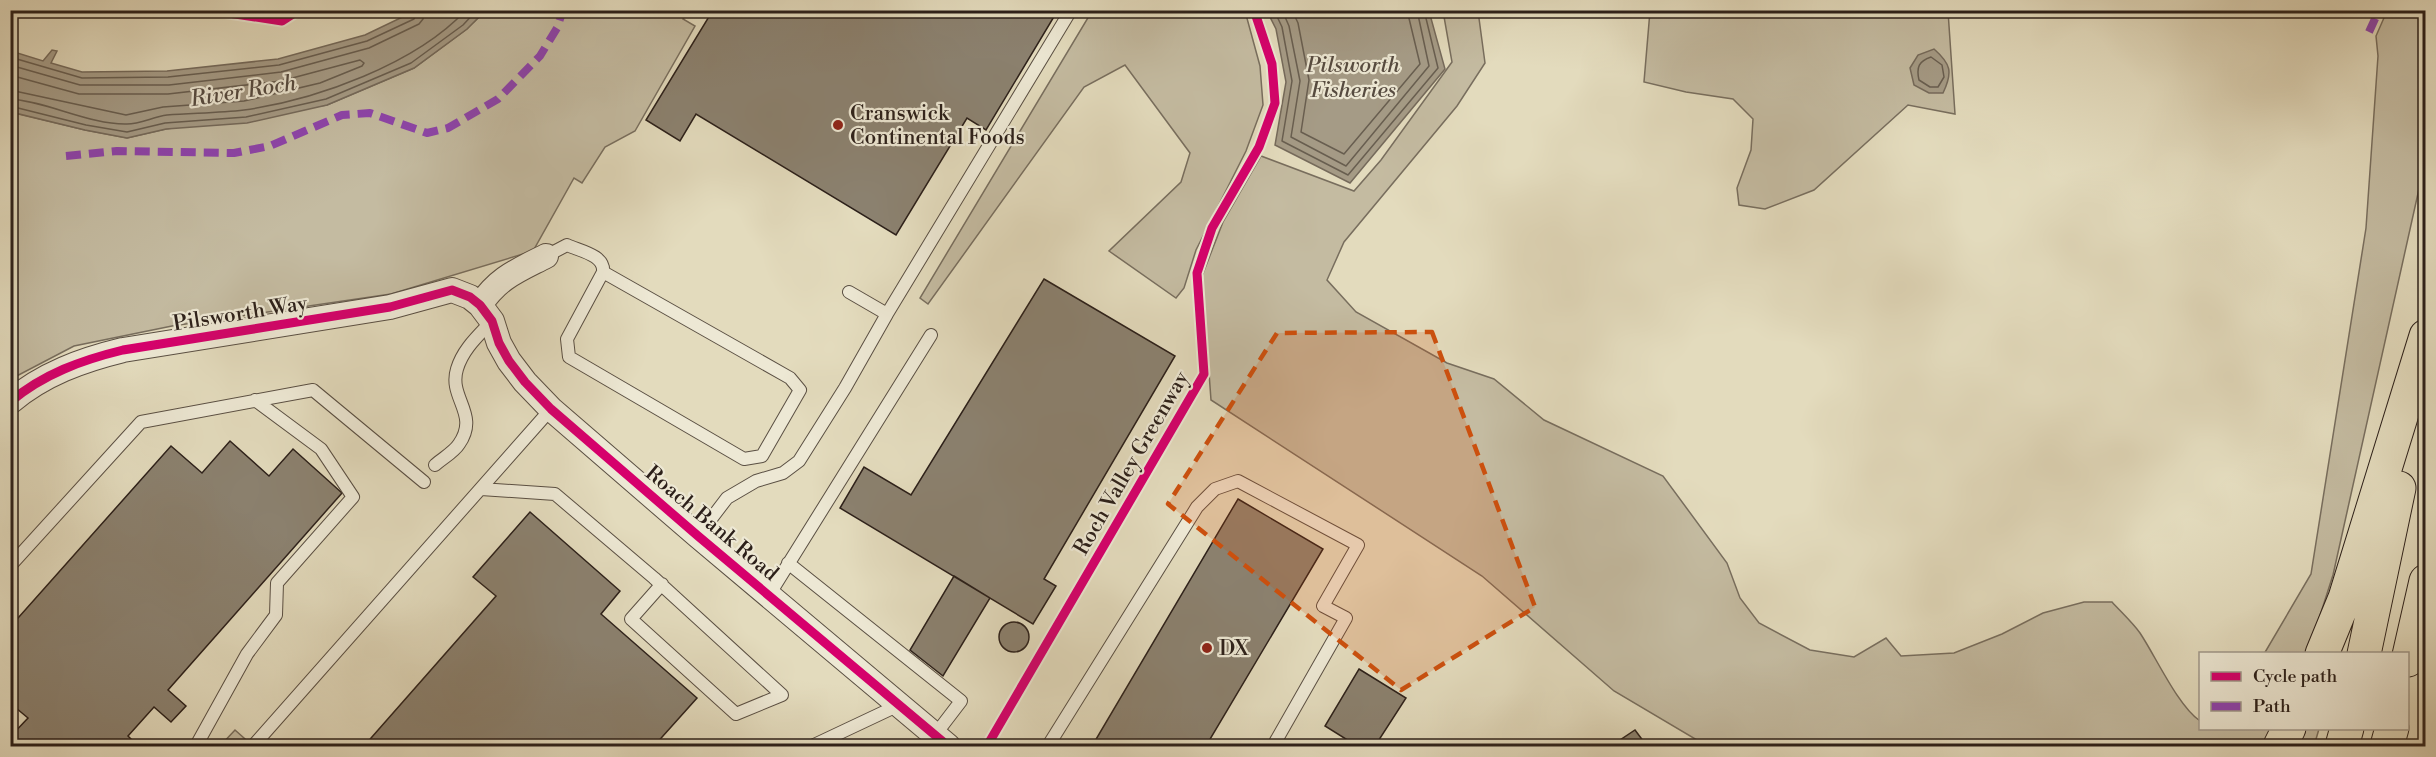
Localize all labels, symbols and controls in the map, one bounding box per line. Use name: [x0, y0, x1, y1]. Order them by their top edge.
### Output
water label: Pilsworth Fisheries: [1305, 52, 1401, 104]
water label: River Roch: [187, 70, 299, 113]
place label: Cranswick Continental Foods: [850, 101, 1025, 151]
marker: Cranswick Continental Foods: [831, 118, 845, 132]
street label: Pilsworth Way: [171, 290, 310, 337]
street label: Roch Valley Greenway: [1069, 366, 1196, 560]
street label: Roach Bank Road: [639, 460, 783, 587]
place label: DX: [1219, 636, 1249, 662]
marker: DX: [1200, 641, 1214, 655]
legend: [2199, 652, 2409, 730]
text: Cycle path: [2253, 665, 2337, 688]
text: Path: [2253, 695, 2291, 718]

